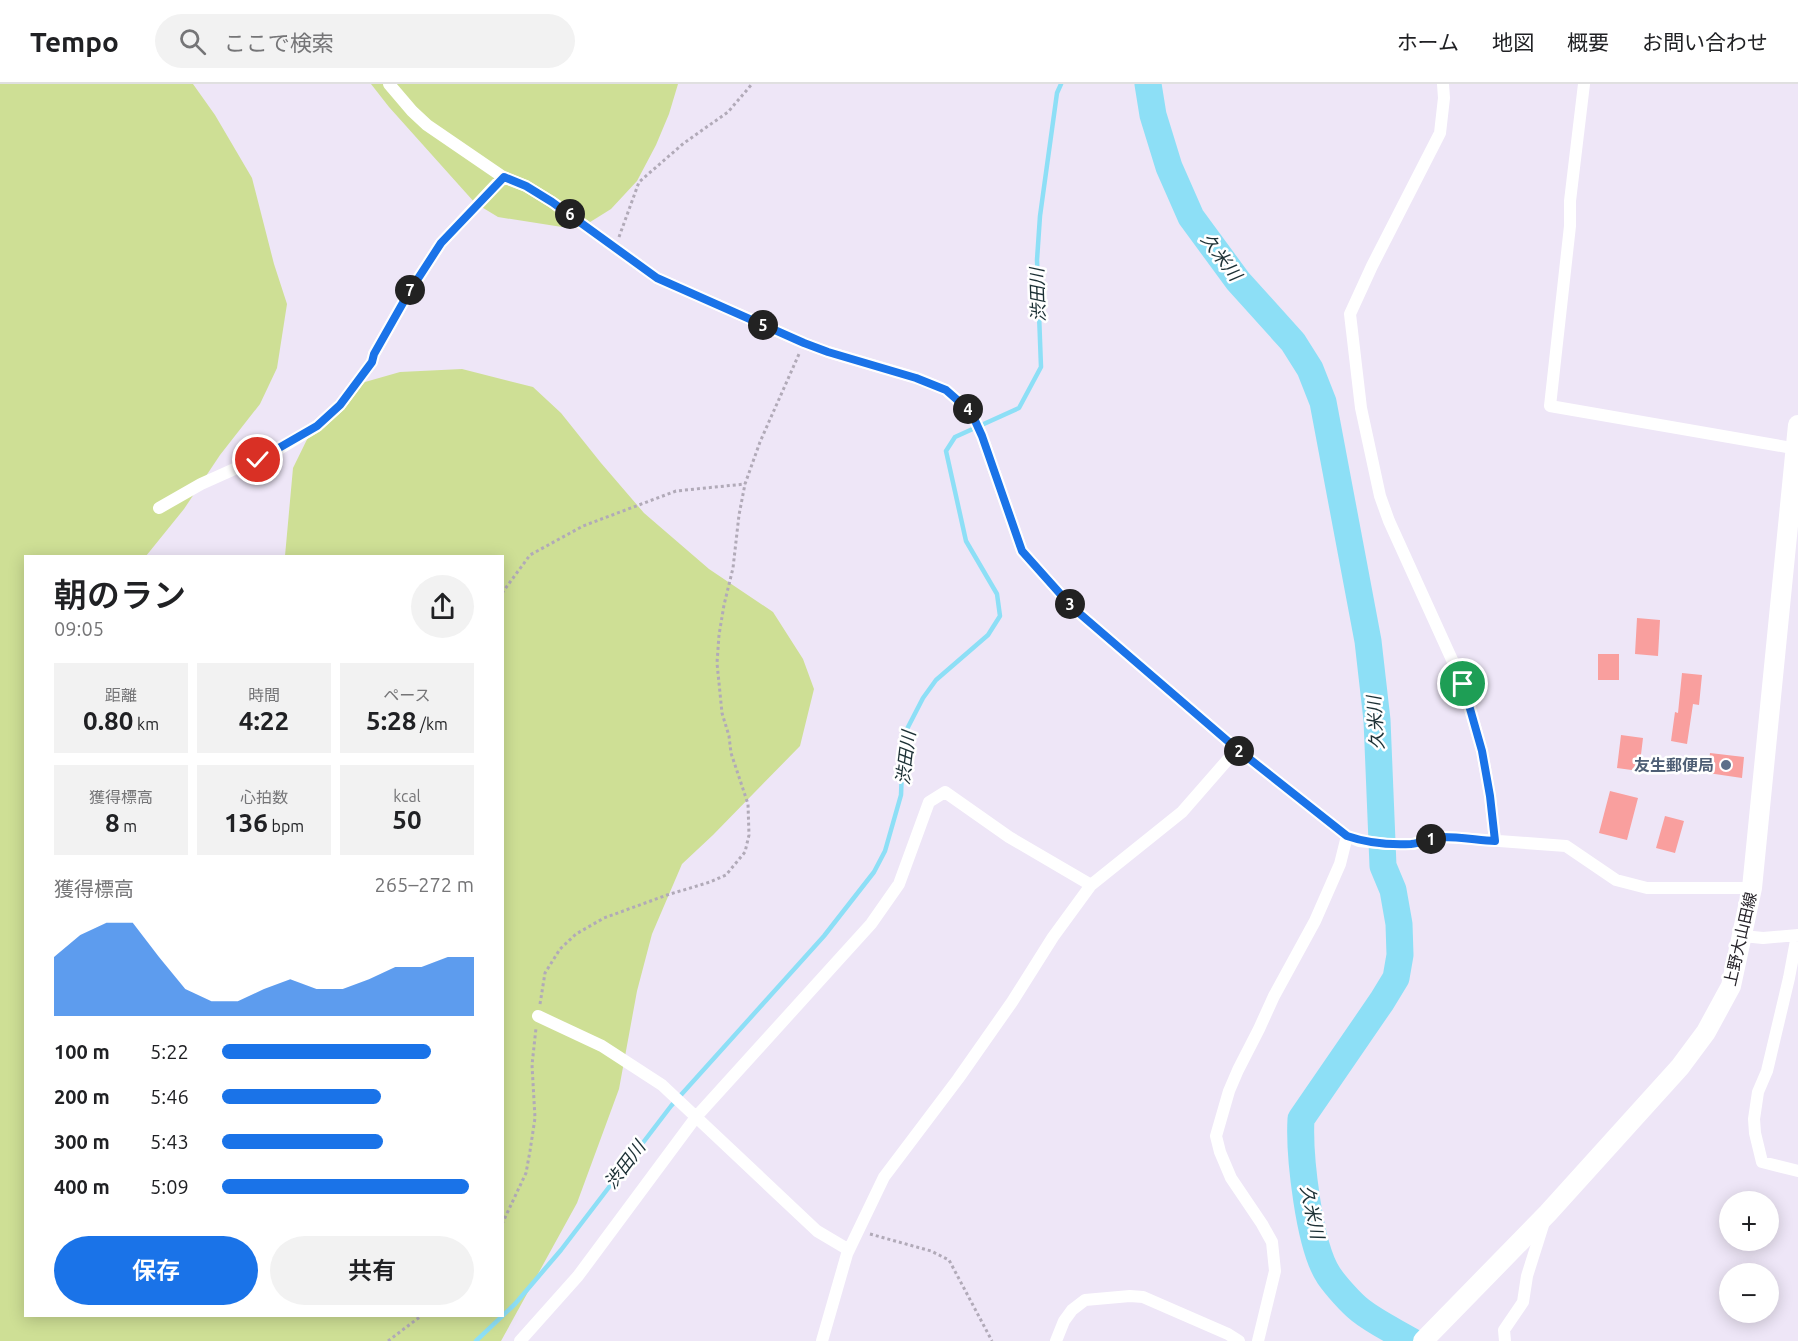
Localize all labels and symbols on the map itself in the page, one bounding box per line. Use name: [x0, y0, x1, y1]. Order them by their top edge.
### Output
pin: 6: [555, 199, 585, 229]
water label: 久米川: [1198, 229, 1247, 286]
water label: 渋田川: [1026, 266, 1048, 322]
pin: 7: [395, 275, 425, 305]
pin: 5: [748, 310, 778, 340]
pin: 4: [953, 394, 983, 424]
pin: [232, 434, 283, 485]
pin: 3: [1055, 589, 1085, 619]
pin: [1437, 658, 1488, 709]
water label: 久米川: [1363, 693, 1387, 751]
water label: 渋田川: [892, 728, 918, 786]
pin: 2: [1224, 736, 1254, 766]
place label: 友生郵便局: [1634, 756, 1714, 774]
marker: 友生郵便局: [1719, 758, 1733, 772]
pin: 1: [1416, 824, 1446, 854]
street label: 上野大山田線: [1720, 890, 1760, 988]
water label: 渋田川: [600, 1135, 650, 1192]
water label: 久米川: [1298, 1183, 1329, 1242]

